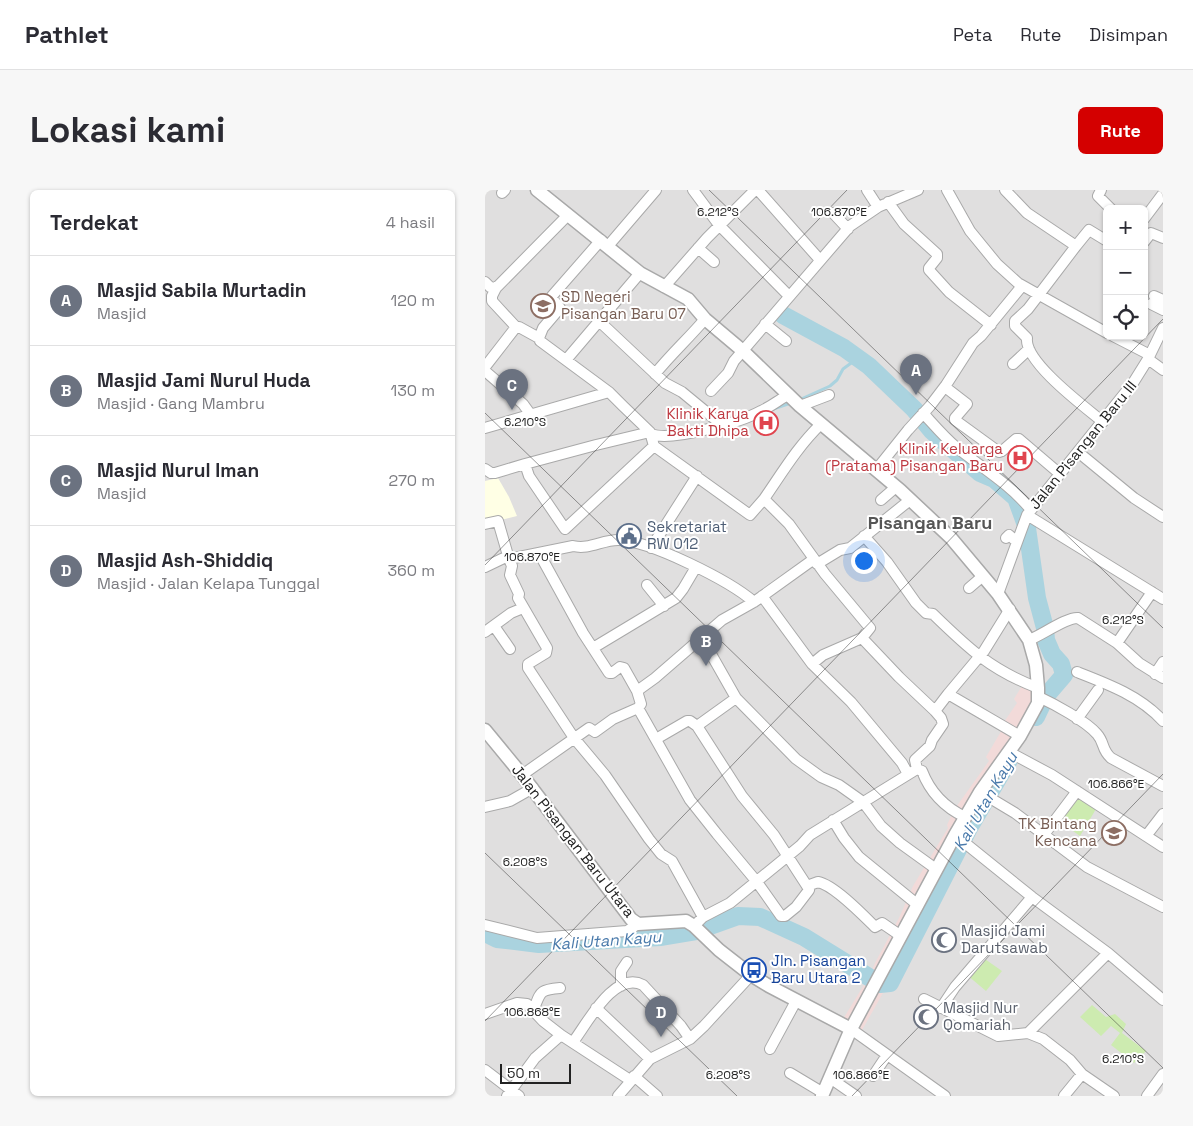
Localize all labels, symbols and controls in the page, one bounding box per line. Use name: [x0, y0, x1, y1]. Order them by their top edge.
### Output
text: Pathlet: [25, 19, 109, 50]
text: Peta: [953, 23, 992, 46]
text: Rute: [1020, 23, 1061, 46]
text: Disimpan: [1089, 23, 1168, 46]
button: Rute: [1078, 107, 1163, 154]
text: Lokasi kami: [30, 108, 225, 152]
text: 6.212°S: [697, 204, 739, 220]
text: 106.870°E: [811, 204, 867, 220]
map controls: [1103, 205, 1148, 340]
button: +: [1103, 205, 1148, 250]
text: Terdekat: [50, 209, 139, 236]
text: 4 hasil: [386, 212, 435, 233]
button: −: [1103, 250, 1148, 295]
text: Masjid Sabila Murtadin: [97, 278, 307, 303]
place label: SD Negeri Pisangan Baru 07: [561, 287, 686, 323]
text: A: [61, 290, 71, 311]
text: 120 m: [391, 290, 435, 311]
school or university icon: SD Negeri Pisangan Baru 07: [530, 293, 556, 319]
button: locate: [1103, 295, 1148, 340]
text: Masjid: [97, 303, 147, 324]
pin: A: [900, 354, 932, 395]
text: Masjid Jami Nurul Huda: [97, 368, 311, 393]
pin: C: [496, 369, 528, 410]
street label: Jalan Pisangan Baru III: [1025, 376, 1140, 513]
text: B: [61, 380, 71, 401]
text: 130 m: [391, 380, 435, 401]
text: Masjid · Gang Mambru: [97, 393, 265, 414]
place label: Klinik Karya Bakti Dhipa: [666, 404, 749, 440]
hospital icon: Klinik Karya Bakti Dhipa: [753, 410, 779, 436]
text: 6.210°S: [504, 414, 546, 430]
place label: Klinik Keluarga (Pratama) Pisangan Baru: [825, 439, 1003, 476]
hospital icon: Klinik Keluarga (Pratama) Pisangan Baru: [1007, 445, 1033, 471]
text: Masjid Nurul Iman: [97, 458, 259, 483]
text: C: [61, 470, 71, 491]
text: 270 m: [388, 470, 435, 491]
text: Masjid: [97, 483, 147, 504]
district label: Pisangan Baru: [868, 511, 992, 534]
place label: Sekretariat RW 012: [647, 517, 727, 553]
public building icon: Sekretariat RW 012: [616, 523, 642, 549]
text: Masjid Ash-Shiddiq: [97, 548, 273, 573]
your location: [851, 548, 877, 574]
text: 106.870°E: [504, 549, 560, 565]
text: D: [61, 560, 71, 581]
text: 360 m: [387, 560, 435, 581]
text: Masjid · Jalan Kelapa Tunggal: [97, 573, 320, 594]
text: 6.212°S: [1102, 612, 1144, 628]
pin: B: [690, 625, 722, 666]
water label: Kali Utan Kayu: [949, 747, 1023, 854]
street label: Jalan Pisangan Baru Utara: [508, 760, 639, 921]
text: 106.866°E: [1088, 776, 1145, 792]
place label: TK Bintang Kencana: [1018, 814, 1097, 850]
school or university icon: TK Bintang Kencana: [1101, 820, 1127, 846]
text: 6.208°S: [503, 854, 547, 870]
place label: Masjid Jami Darutsawab: [961, 921, 1048, 957]
water label: Kali Utan Kayu: [550, 926, 663, 955]
mosque icon: Masjid Jami Darutsawab: [931, 927, 957, 953]
place label: Jln. Pisangan Baru Utara 2: [771, 951, 866, 987]
bus stop icon: Jln. Pisangan Baru Utara 2: [741, 957, 767, 983]
pin: D: [645, 996, 677, 1037]
place label: Masjid Nur Qomariah: [943, 998, 1018, 1034]
text: 106.868°E: [504, 1004, 561, 1020]
mosque icon: Masjid Nur Qomariah: [913, 1004, 939, 1030]
text: 6.210°S: [1102, 1051, 1144, 1067]
scale bar: [500, 1061, 571, 1084]
text: 50 m: [507, 1064, 540, 1082]
text: 6.208°S: [706, 1067, 750, 1083]
text: 106.866°E: [833, 1067, 890, 1083]

